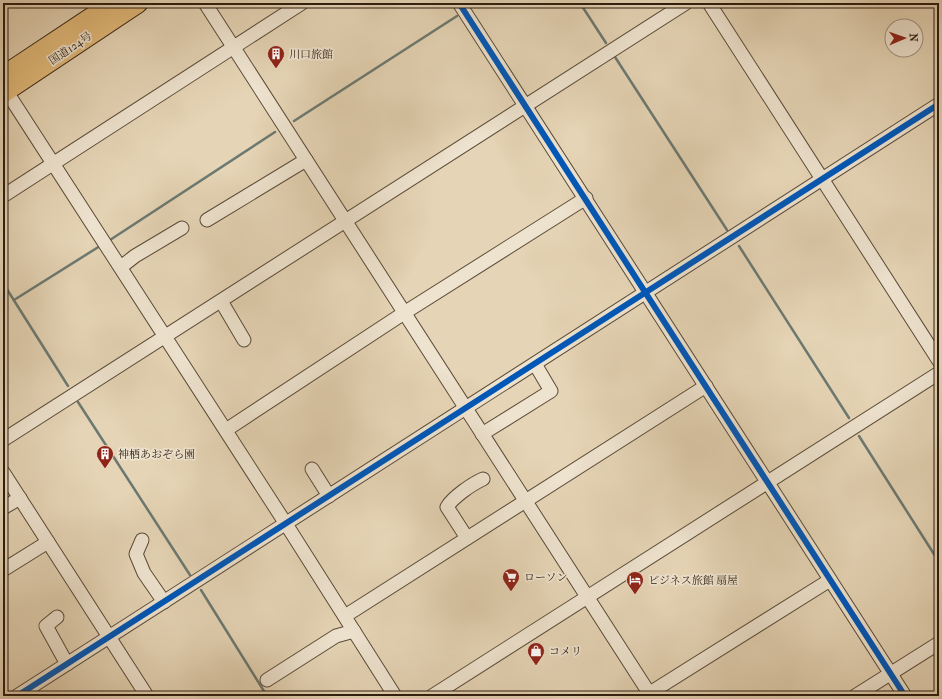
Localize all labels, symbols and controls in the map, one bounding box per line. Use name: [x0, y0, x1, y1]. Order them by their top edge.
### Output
north arrow: [884, 18, 924, 58]
street label: 国道124号: [46, 29, 94, 68]
text: N: [907, 33, 920, 43]
building icon: 川口旅館: [266, 44, 286, 69]
place label: 川口旅館: [289, 48, 333, 61]
building icon: 神栖あおぞら園: [95, 444, 115, 469]
place label: 神栖あおぞら園: [118, 448, 195, 461]
supermarket icon: ローソン: [501, 567, 521, 592]
hotel icon: ビジネス旅館 扇屋: [625, 570, 645, 595]
place label: ローソン: [524, 571, 568, 584]
place label: ビジネス旅館 扇屋: [648, 574, 738, 587]
shop icon: コメリ: [526, 641, 546, 666]
place label: コメリ: [549, 645, 582, 658]

